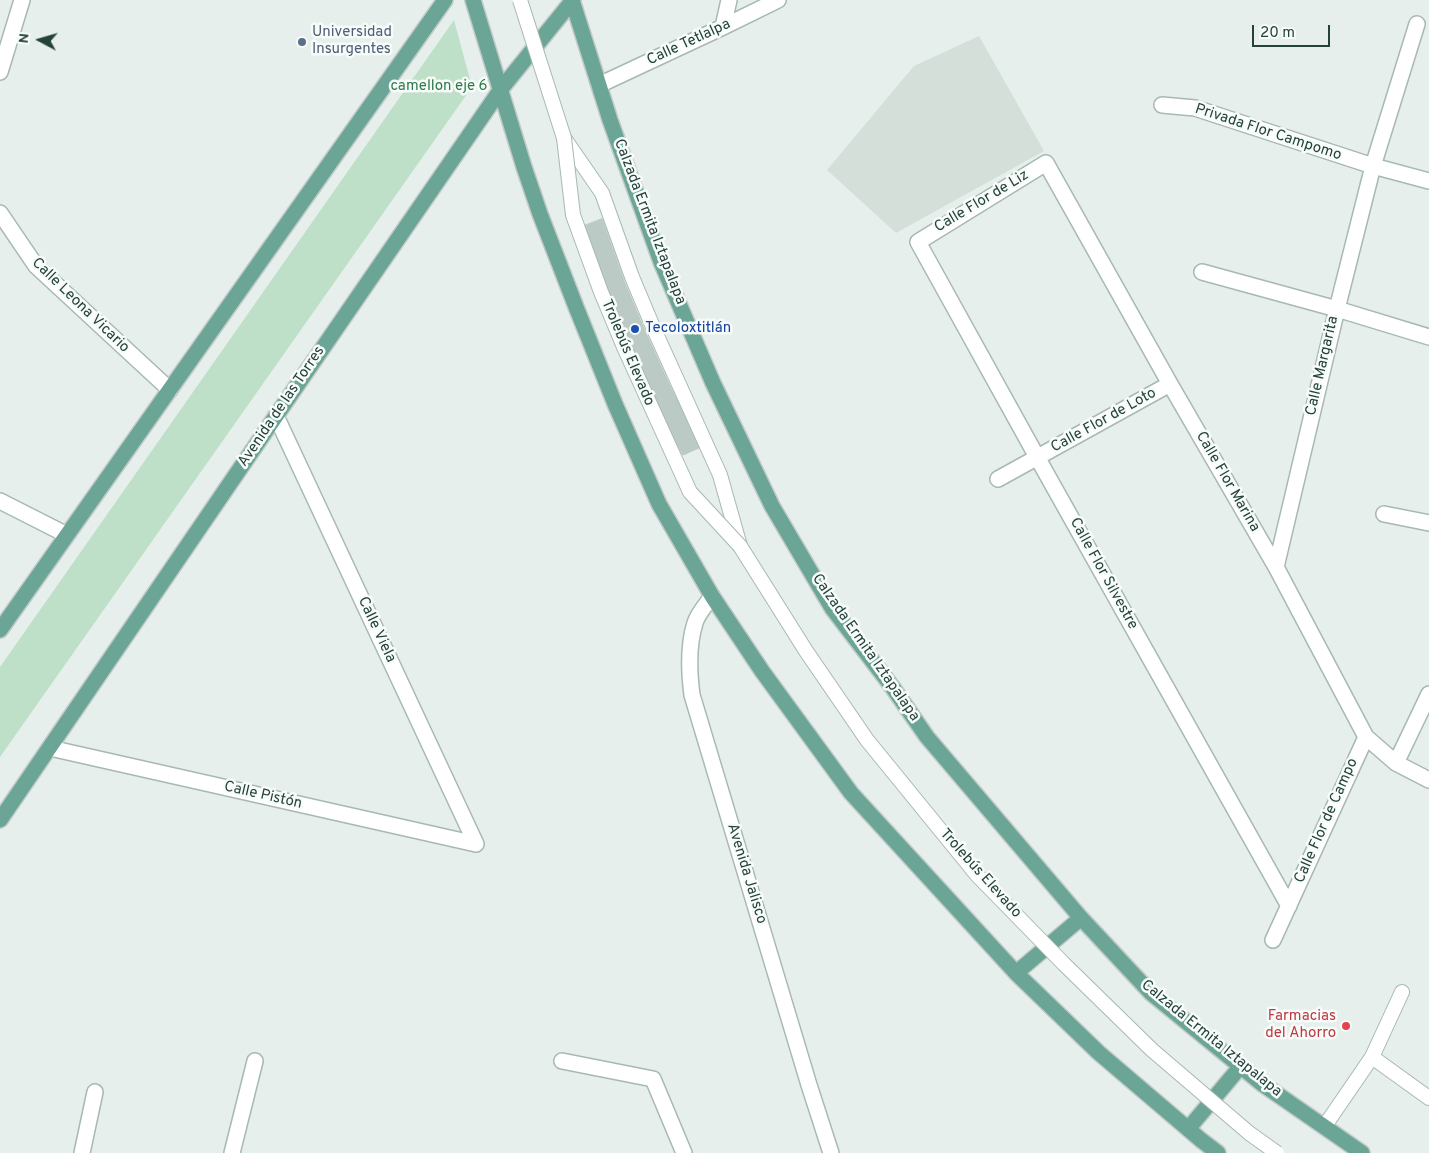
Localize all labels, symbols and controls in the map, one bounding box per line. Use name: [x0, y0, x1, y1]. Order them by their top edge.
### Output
north arrow: [15, 15, 65, 65]
scale bar: [1254, 15, 1332, 47]
street label: Calle Tetlalpa: [644, 16, 734, 70]
place label: Universidad Insurgentes: [312, 24, 392, 59]
text: 20 m: [1260, 24, 1295, 43]
text: N: [16, 32, 34, 44]
marker: Universidad Insurgentes: [296, 36, 308, 48]
park label: camellon eje 6: [391, 78, 487, 96]
street label: Privada Flor Campomo: [1192, 101, 1344, 165]
street label: Calzada Ermita Iztapalapa: [609, 137, 689, 307]
street label: Calle Flor de Liz: [932, 167, 1032, 237]
street label: Calle Leona Vicario: [27, 255, 133, 357]
street label: Trolebús Elevado: [597, 297, 657, 409]
street label: Calle Margarita: [1303, 314, 1343, 418]
place label: Tecoloxtitlán: [645, 320, 731, 338]
marker: Tecoloxtitlán: [629, 323, 641, 335]
street label: Avenida de las Torres: [235, 343, 329, 471]
street label: Calle Flor de Loto: [1048, 385, 1160, 457]
street label: Calle Flor Marina: [1191, 429, 1263, 535]
street label: Calle Flor Silvestre: [1065, 515, 1141, 633]
street label: Calzada Ermita Iztapalapa: [807, 571, 923, 725]
street label: Calle Viela: [353, 594, 399, 666]
street label: Calle Flor de Campo: [1291, 756, 1363, 886]
street label: Calle Pistón: [222, 778, 304, 814]
street label: Avenida Jalisco: [722, 822, 770, 926]
street label: Trolebús Elevado: [935, 826, 1025, 922]
street label: Calzada Ermita Iztapalapa: [1137, 977, 1285, 1101]
place label: Farmacias del Ahorro: [1265, 1008, 1336, 1043]
marker: Farmacias del Ahorro: [1340, 1020, 1352, 1032]

